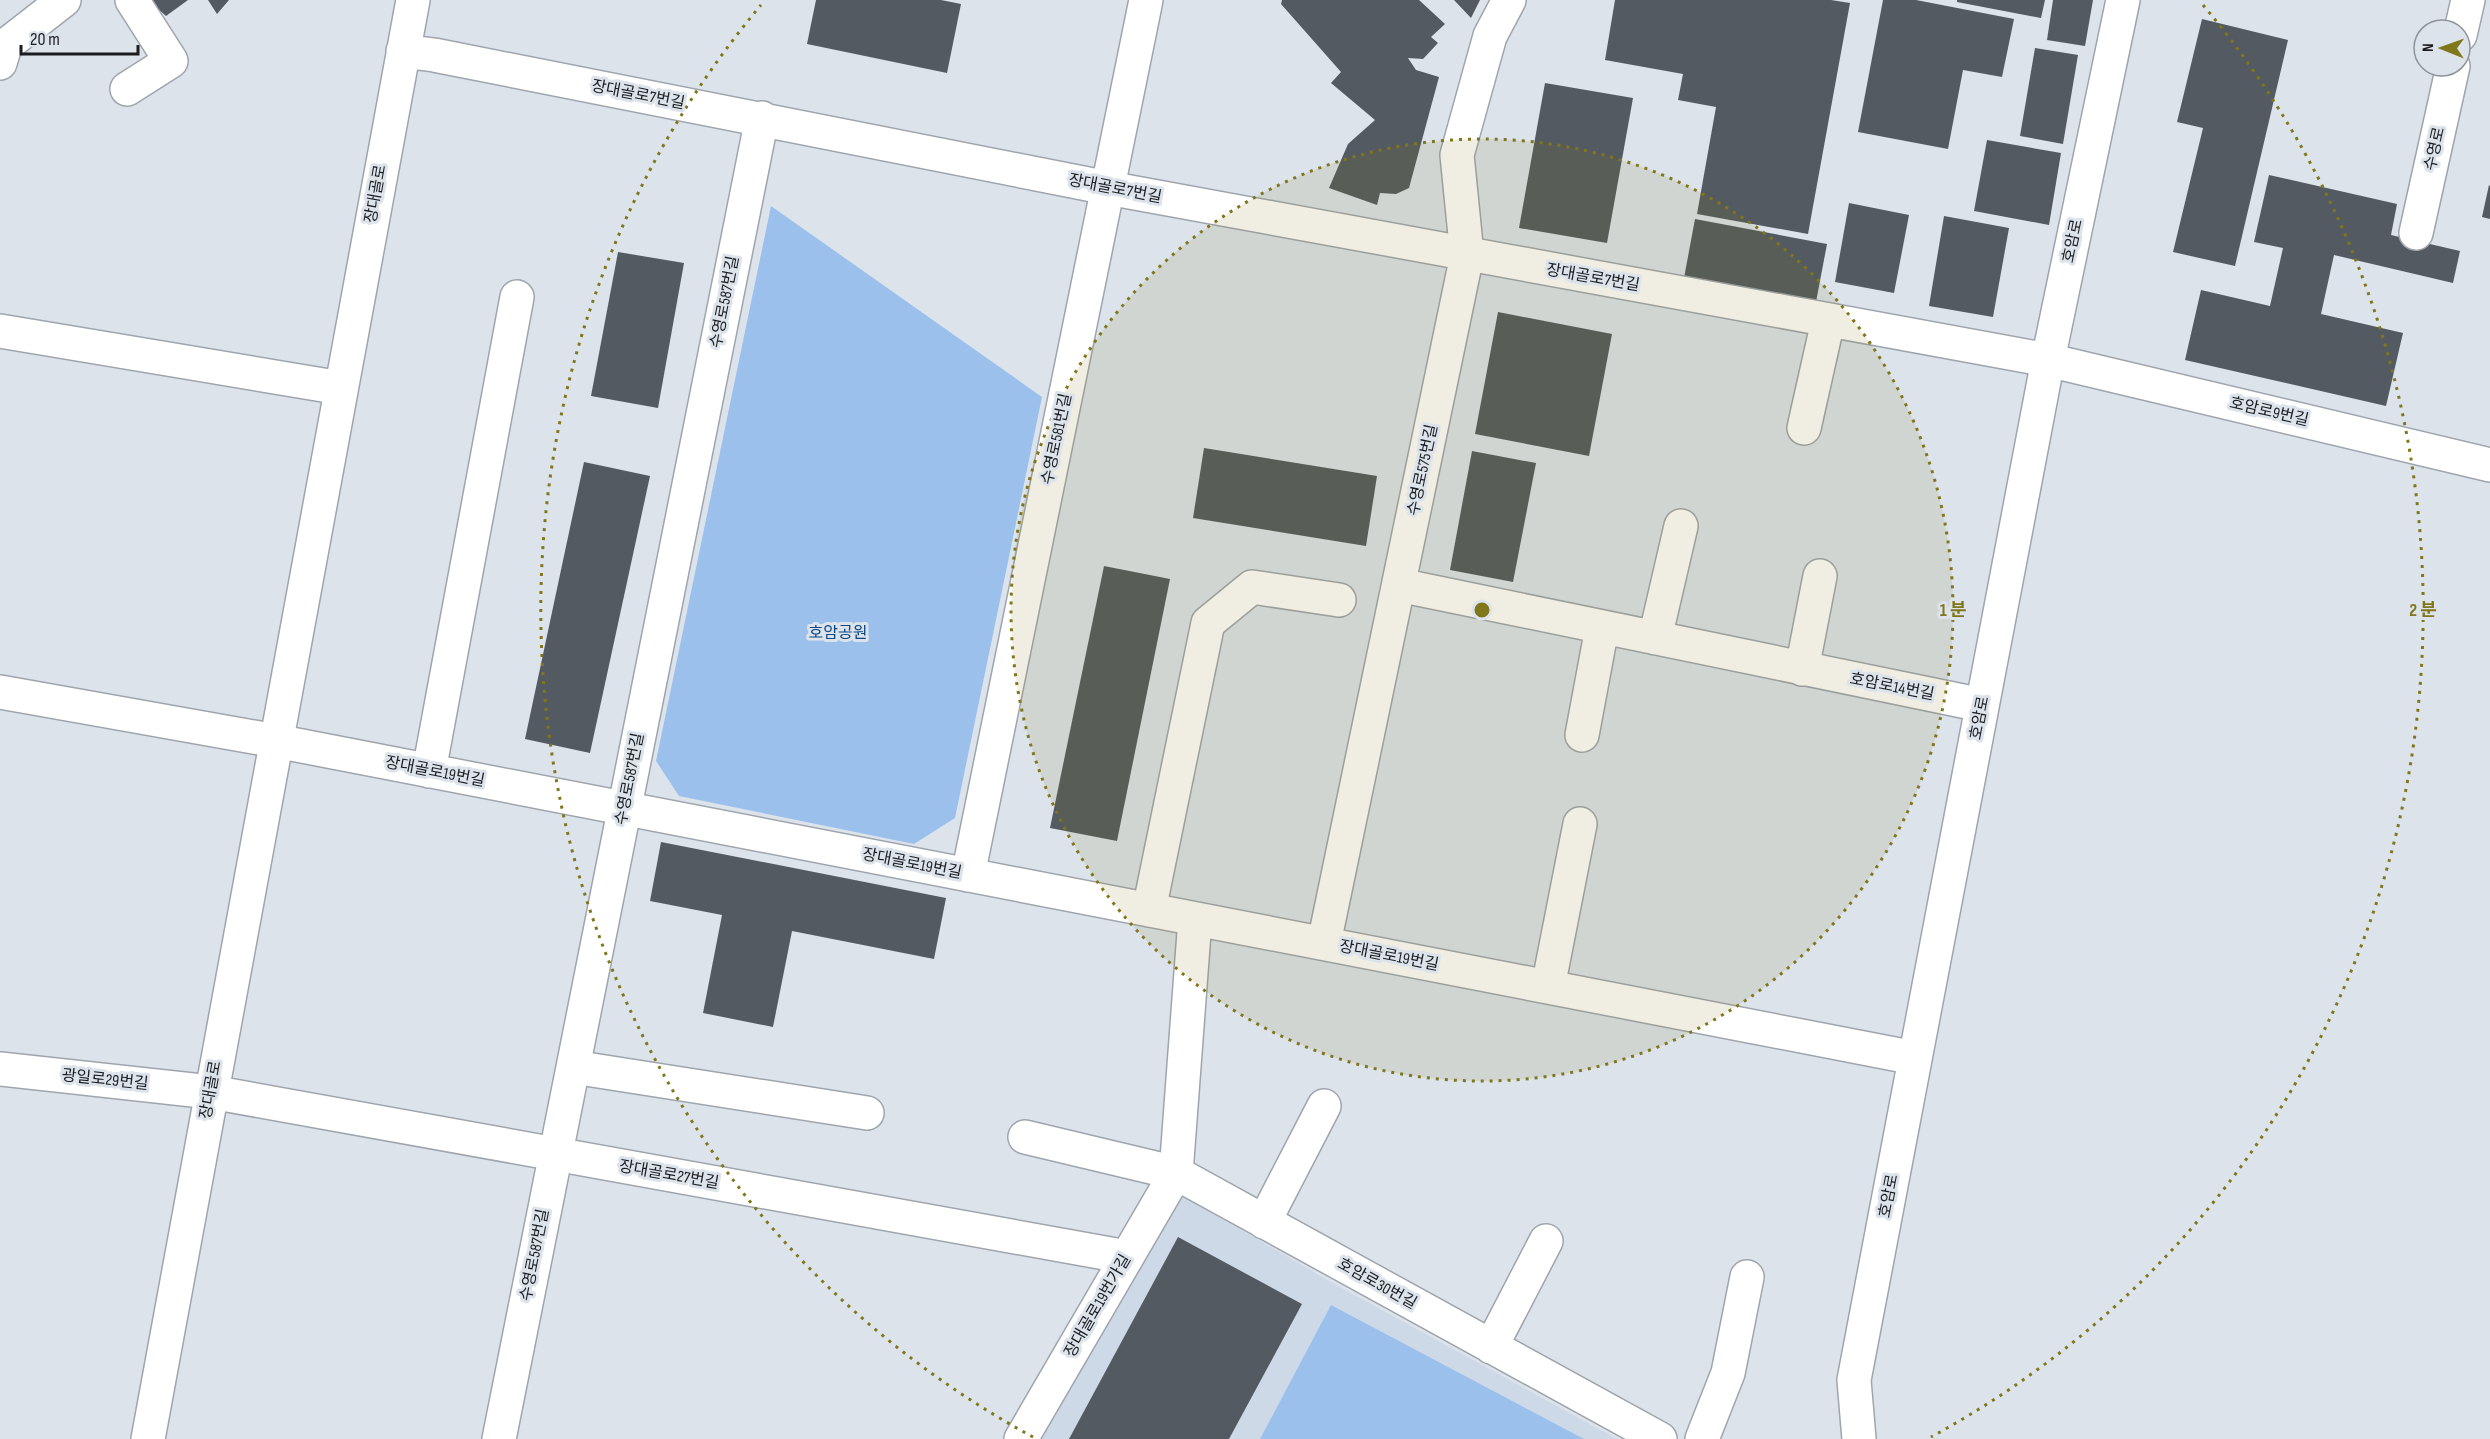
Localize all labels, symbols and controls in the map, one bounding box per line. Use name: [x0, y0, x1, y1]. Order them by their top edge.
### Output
scale bar: [21, 18, 138, 56]
north arrow: [2412, 18, 2472, 78]
text: 20 m: [30, 29, 60, 50]
text: N: [2419, 43, 2438, 52]
street label: 장대골로7번길: [590, 77, 686, 113]
street label: 수영로: [2421, 125, 2449, 173]
street label: 장대골로: [362, 163, 391, 225]
street label: 장대골로7번길: [1067, 171, 1163, 207]
street label: 호암로: [2059, 217, 2087, 265]
street label: 수영로587번길: [707, 254, 743, 350]
street label: 장대골로7번길: [1545, 260, 1641, 296]
street label: 수영로581번길: [1038, 392, 1076, 486]
street label: 호암로9번길: [2228, 394, 2310, 430]
street label: 수영로575번길: [1404, 423, 1442, 517]
centre of rings: [1472, 600, 1492, 620]
text: 1 분: [1940, 600, 1967, 621]
text: 2 분: [2409, 600, 2437, 621]
park label: 호암공원: [809, 624, 867, 643]
street label: 호암로14번길: [1848, 669, 1936, 705]
street label: 호암로: [1966, 694, 1994, 741]
street label: 수영로587번길: [612, 731, 648, 827]
street label: 장대골로19번길: [384, 753, 486, 791]
street label: 장대골로19번길: [861, 845, 963, 883]
street label: 장대골로19번길: [1338, 937, 1440, 975]
street label: 장대골로: [197, 1059, 226, 1121]
street label: 광일로29번길: [61, 1066, 149, 1094]
street label: 장대골로27번길: [617, 1157, 721, 1193]
street label: 호암로: [1875, 1172, 1903, 1219]
street label: 수영로587번길: [517, 1207, 553, 1303]
street label: 장대골로19번가길: [1061, 1251, 1135, 1361]
street label: 호암로30번길: [1334, 1254, 1420, 1314]

